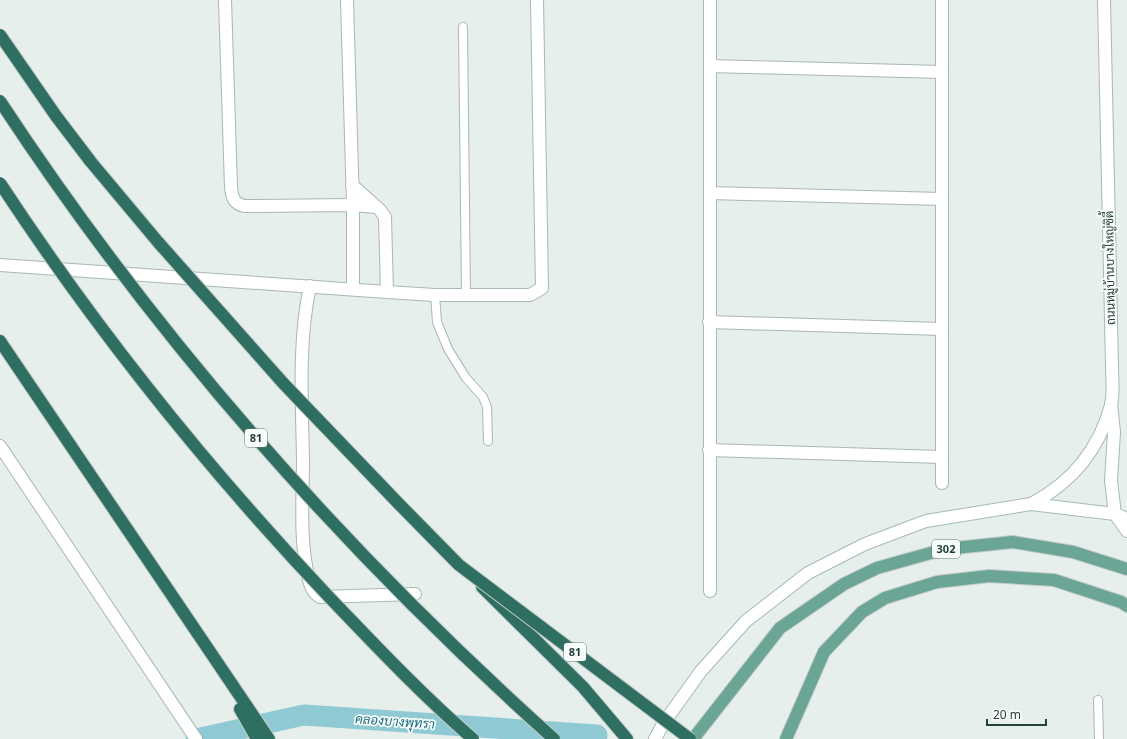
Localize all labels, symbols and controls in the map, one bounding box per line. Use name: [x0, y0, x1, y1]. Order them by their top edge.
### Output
street label: ถนนหมู่บ้านบางใหญ่ซิตี้: [1098, 210, 1119, 325]
road number: 81: [245, 429, 267, 447]
road number: 302: [932, 540, 960, 558]
road number: 81: [564, 643, 586, 661]
scale bar: [987, 701, 1046, 727]
text: 20 m: [993, 706, 1021, 723]
water label: คลองบางพุทรา: [354, 709, 436, 734]

